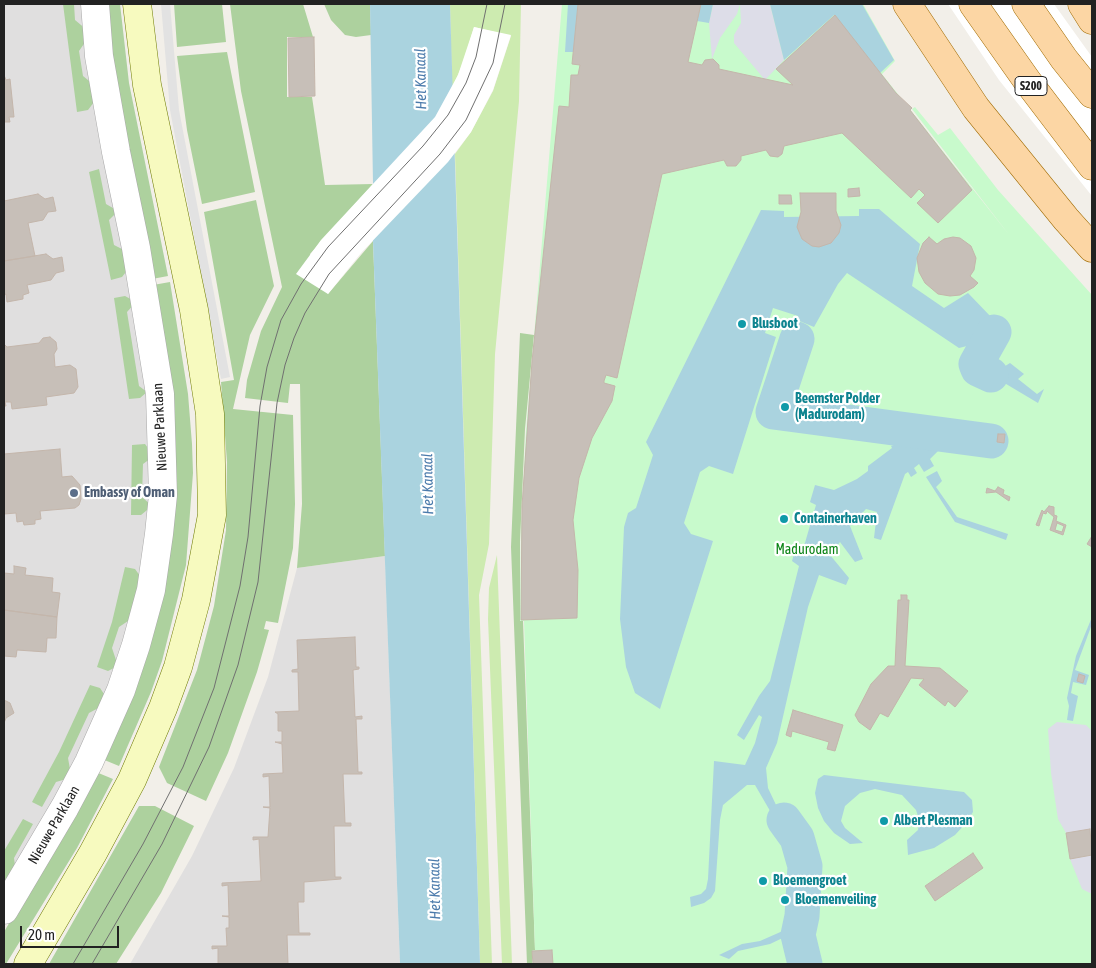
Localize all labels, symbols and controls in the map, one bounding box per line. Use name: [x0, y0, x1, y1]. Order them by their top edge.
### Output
water label: Het Kanaal: [411, 48, 431, 110]
road number: S200: [1015, 76, 1047, 95]
place label: Blusboot: [752, 316, 798, 332]
marker: Blusboot: [736, 318, 748, 330]
street label: Nieuwe Parklaan: [149, 383, 171, 471]
place label: Beemster Polder (Madurodam): [795, 391, 880, 424]
marker: Beemster Polder (Madurodam): [779, 401, 791, 413]
water label: Het Kanaal: [418, 453, 438, 515]
place label: Embassy of Oman: [84, 485, 175, 501]
marker: Embassy of Oman: [68, 487, 80, 499]
place label: Containerhaven: [794, 511, 877, 527]
marker: Containerhaven: [778, 513, 790, 525]
park label: Madurodam: [775, 542, 839, 558]
street label: Nieuwe Parklaan: [25, 783, 83, 867]
place label: Albert Plesman: [894, 813, 973, 829]
marker: Albert Plesman: [878, 815, 890, 827]
water label: Het Kanaal: [425, 858, 445, 920]
place label: Bloemengroet: [773, 873, 846, 889]
marker: Bloemengroet: [757, 875, 769, 887]
place label: Bloemenveiling: [795, 892, 876, 908]
marker: Bloemenveiling: [779, 894, 791, 906]
scale bar: [22, 916, 121, 948]
text: 20 m: [28, 926, 55, 943]

